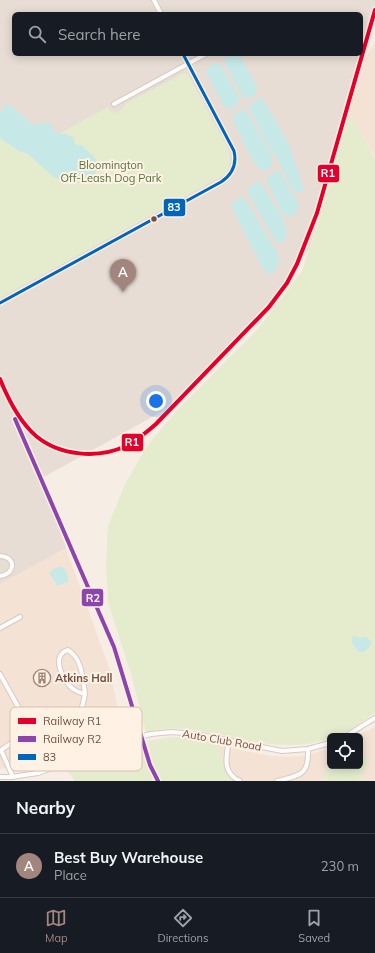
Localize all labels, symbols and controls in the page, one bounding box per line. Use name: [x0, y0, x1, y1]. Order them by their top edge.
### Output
search box: [12, 12, 363, 56]
icon: search: [26, 23, 48, 45]
text: Search here: [58, 25, 140, 44]
park label: Bloomington Off-Leash Dog Park: [61, 158, 162, 185]
line badge: R1: [317, 164, 340, 183]
text: R1: [321, 166, 336, 180]
line badge: 83: [163, 198, 186, 217]
text: 83: [167, 200, 181, 214]
unlabelled marker: [149, 214, 159, 224]
pin: A: [110, 259, 136, 292]
your location: [146, 391, 166, 411]
line badge: R1: [121, 433, 144, 452]
text: R1: [125, 435, 140, 449]
line badge: R2: [81, 588, 104, 607]
text: R2: [86, 591, 101, 605]
building icon: Atkins Hall: [32, 668, 52, 688]
place label: Atkins Hall: [55, 671, 113, 685]
legend: [10, 707, 142, 771]
text: Railway R1: [43, 714, 101, 728]
street label: Auto Club Road: [181, 726, 263, 754]
text: Railway R2: [43, 732, 102, 746]
map controls: [327, 733, 363, 769]
button: locate: [327, 733, 363, 769]
text: 83: [43, 750, 56, 764]
text: Nearby: [16, 797, 75, 818]
text: Best Buy Warehouse: [54, 848, 203, 867]
text: A: [24, 858, 34, 874]
text: 230 m: [321, 858, 359, 874]
text: Place: [54, 867, 87, 883]
tab: Map: [45, 907, 68, 945]
tab: Directions: [158, 907, 208, 945]
tab: Saved: [298, 907, 330, 945]

